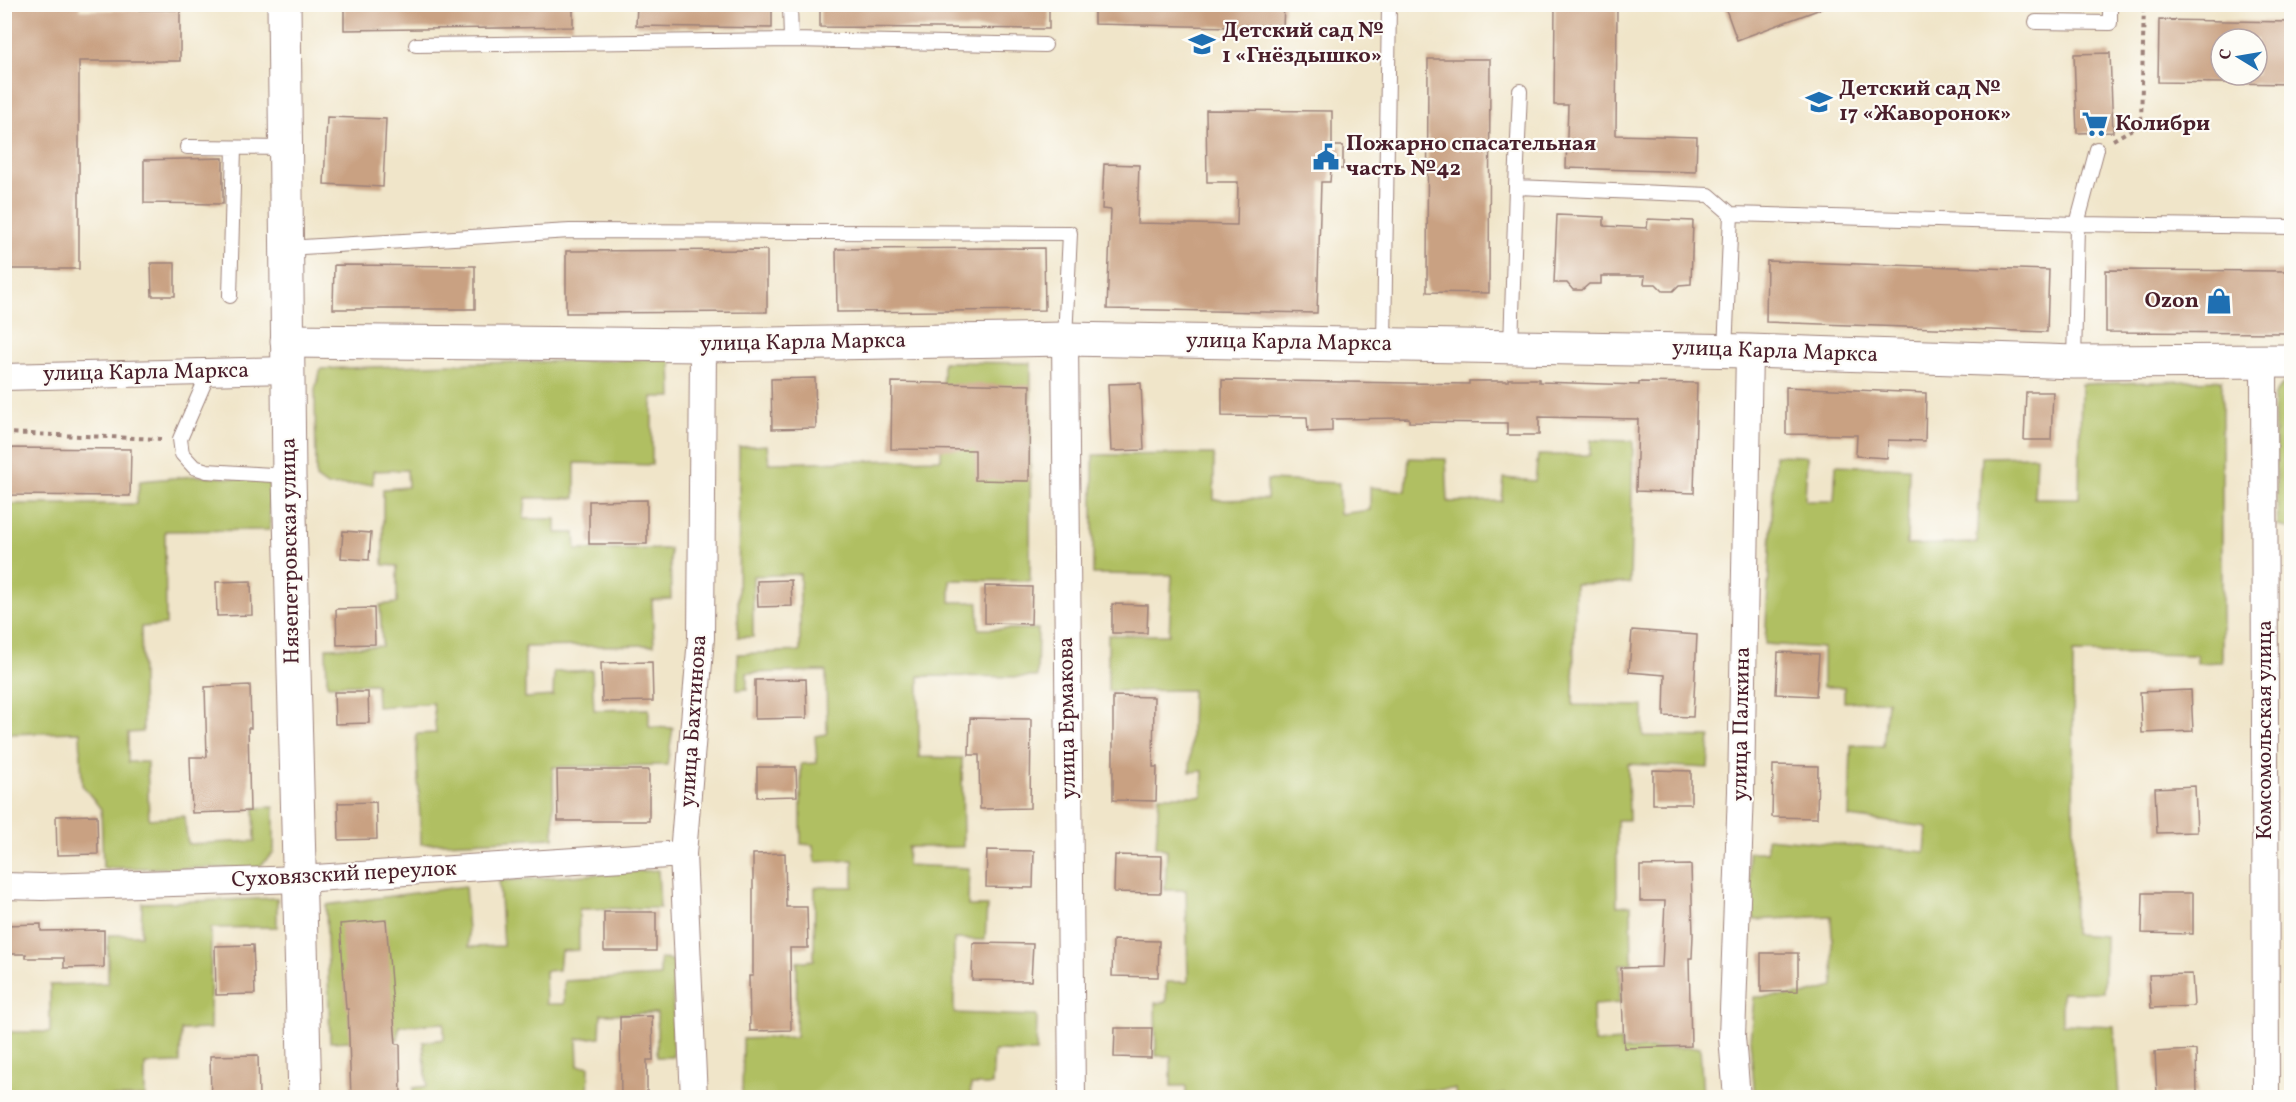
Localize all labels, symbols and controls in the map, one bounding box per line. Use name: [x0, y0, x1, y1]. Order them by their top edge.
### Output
place label: Детский сад № 1 «Гнёздышко»: [1222, 16, 1384, 72]
north arrow: [2209, 27, 2269, 87]
school or university icon: Детский сад № 1 «Гнёздышко»: [1187, 29, 1217, 59]
text: С: [2214, 47, 2238, 62]
place label: Детский сад № 17 «Жаворонок»: [1839, 74, 2011, 130]
school or university icon: Детский сад № 17 «Жаворонок»: [1804, 87, 1834, 117]
supermarket icon: Колибри: [2080, 109, 2110, 139]
place label: Колибри: [2115, 109, 2210, 140]
place label: Пожарно спасательная часть №42: [1346, 129, 1596, 185]
public building icon: Пожарно спасательная часть №42: [1311, 142, 1341, 172]
place label: Ozon: [2144, 286, 2199, 317]
shop icon: Ozon: [2204, 286, 2234, 316]
street label: улица Карла Маркса: [700, 326, 907, 360]
street label: улица Карла Маркса: [1186, 326, 1393, 360]
street label: улица Карла Маркса: [1671, 333, 1879, 371]
street label: улица Карла Маркса: [43, 356, 250, 390]
street label: Нязепетровская улица: [274, 437, 308, 665]
street label: Комсомольская улица: [2250, 620, 2281, 840]
street label: улица Бахтинова: [672, 634, 716, 808]
street label: улица Ермакова: [1051, 637, 1085, 799]
street label: улица Палкина: [1725, 646, 1759, 801]
street label: Суховязский переулок: [231, 854, 458, 896]

